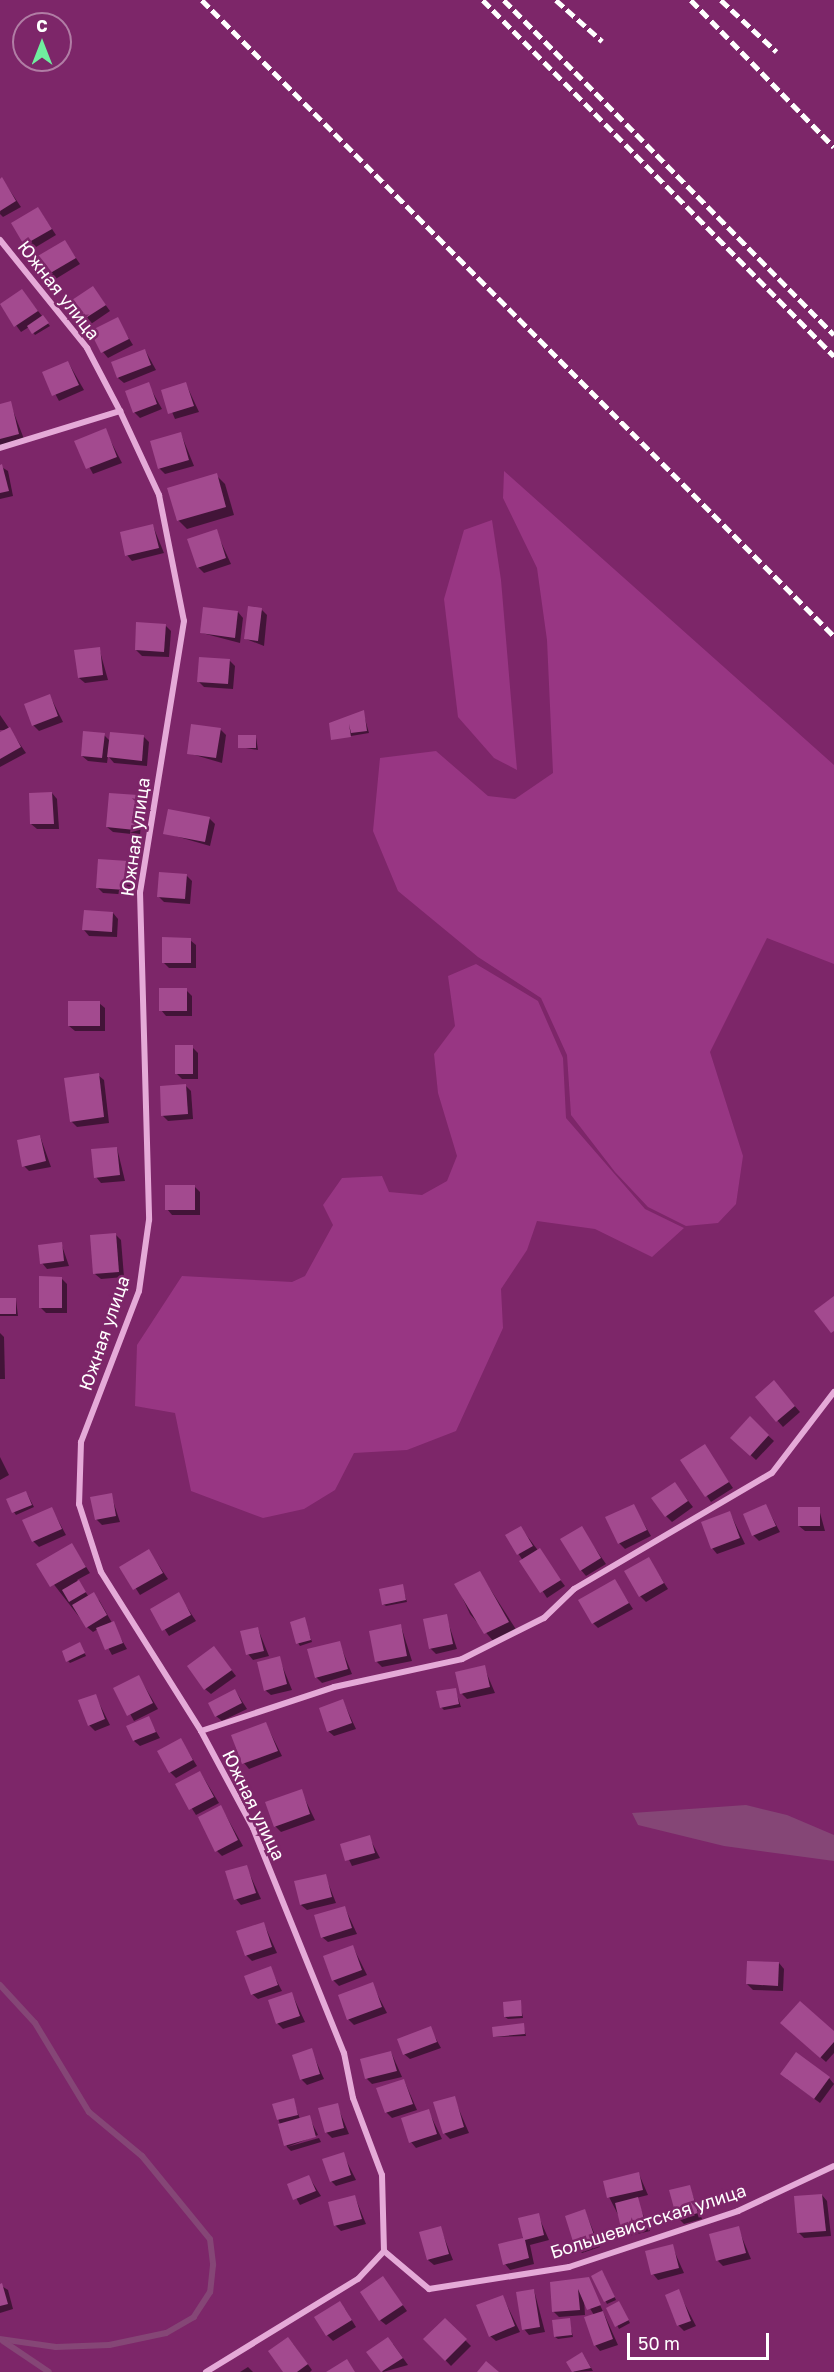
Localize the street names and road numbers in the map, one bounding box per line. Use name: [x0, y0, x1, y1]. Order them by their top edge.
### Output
street label: Южная улица: [14, 236, 104, 344]
street label: Южная улица: [116, 776, 154, 898]
street label: Южная улица: [74, 1273, 134, 1393]
street label: Южная улица: [218, 1746, 290, 1864]
street label: Большевистская улица: [547, 2179, 749, 2263]

